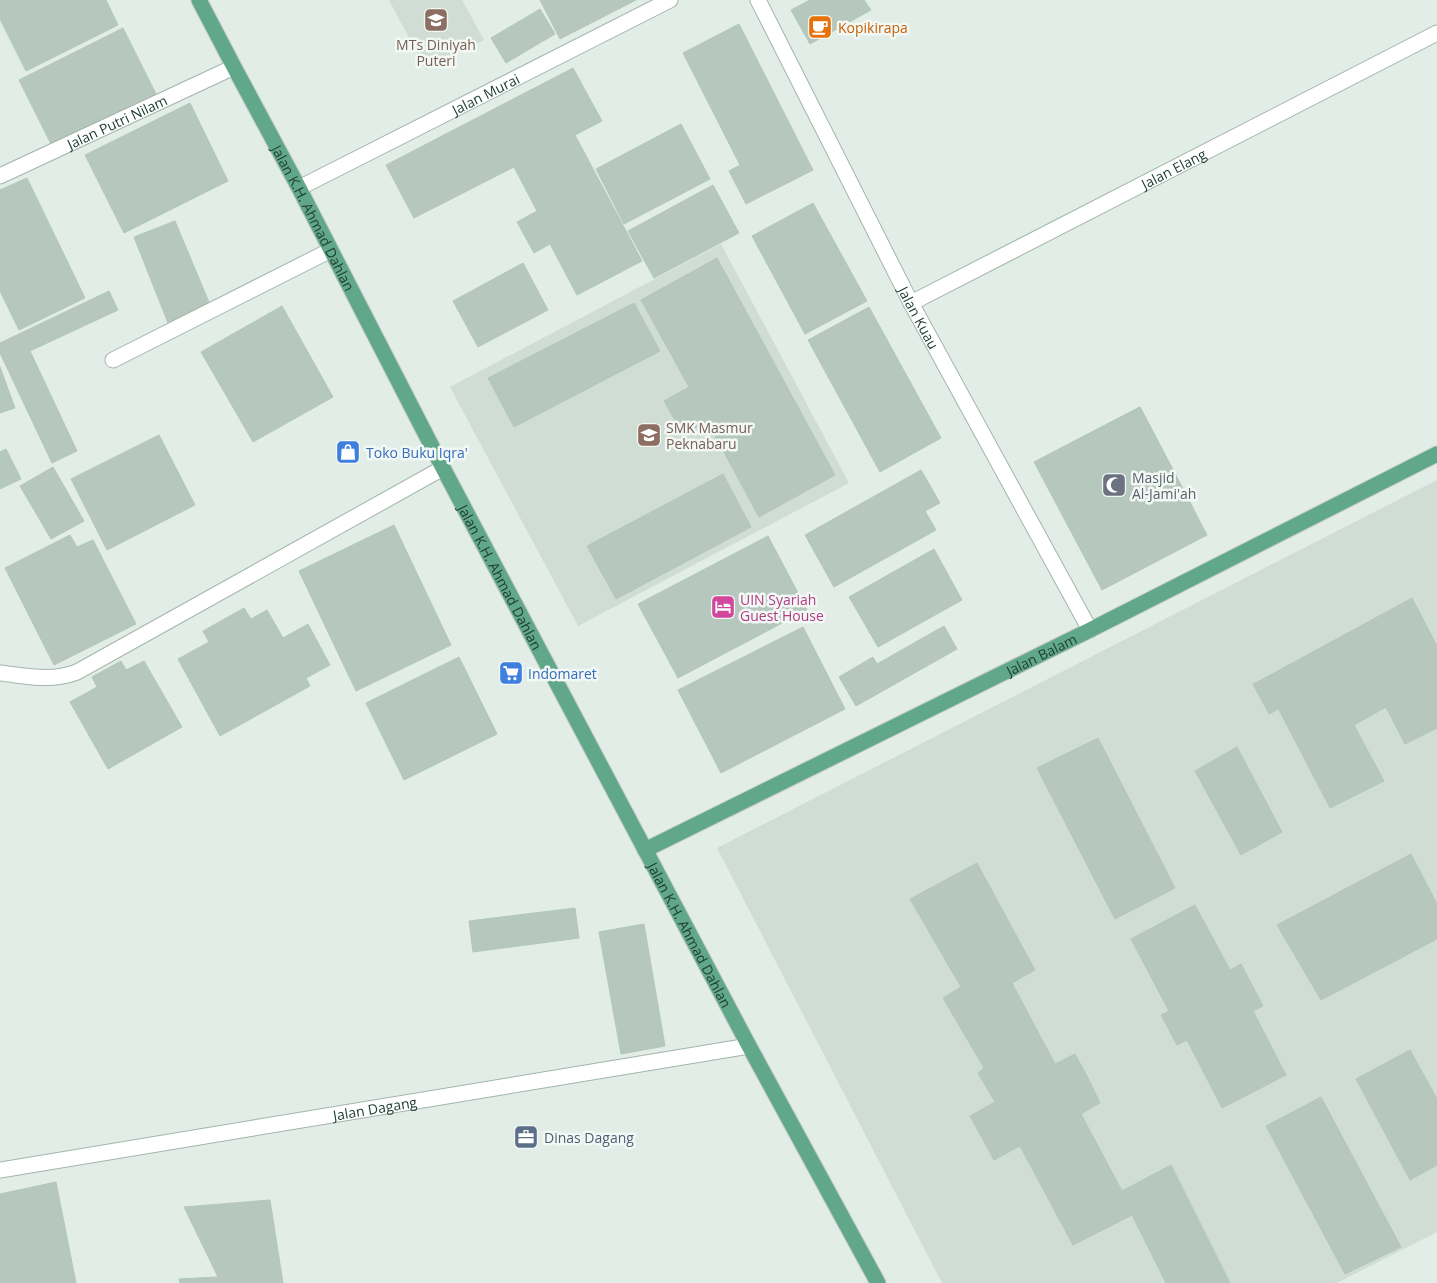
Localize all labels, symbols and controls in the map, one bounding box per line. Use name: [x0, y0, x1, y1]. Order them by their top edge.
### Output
school or university icon: MTs Diniyah Puteri: [423, 7, 449, 33]
cafe icon: Kopikirapa: [807, 14, 833, 40]
place label: Kopikirapa: [838, 18, 908, 37]
place label: MTs Diniyah Puteri: [396, 35, 476, 70]
street label: Jalan Murai: [447, 68, 522, 119]
street label: Jalan Putri Nilam: [62, 90, 170, 154]
street label: Jalan K.H. Ahmad Dahlan: [267, 140, 360, 294]
street label: Jalan Elang: [1136, 144, 1209, 194]
street label: Jalan Kuau: [894, 281, 944, 352]
place label: SMK Masmur Peknabaru: [666, 418, 753, 453]
school or university icon: SMK Masmur Peknabaru: [636, 422, 662, 448]
shop icon: Toko Buku Iqra': [335, 439, 361, 465]
place label: Toko Buku Iqra': [366, 443, 468, 462]
place label: Masjid Al-Jami'ah: [1132, 468, 1196, 503]
mosque icon: Masjid Al-Jami'ah: [1101, 472, 1127, 498]
street label: Jalan K.H. Ahmad Dahlan: [453, 499, 547, 653]
place label: UIN Syariah Guest House: [740, 590, 824, 625]
hotel icon: UIN Syariah Guest House: [710, 594, 736, 620]
street label: Jalan Balam: [1001, 629, 1080, 680]
supermarket icon: Indomaret: [498, 660, 524, 686]
place label: Indomaret: [528, 664, 597, 683]
street label: Jalan K.H. Ahmad Dahlan: [643, 857, 736, 1011]
street label: Jalan Dagang: [330, 1092, 419, 1125]
office icon: Dinas Dagang: [513, 1124, 539, 1150]
place label: Dinas Dagang: [544, 1128, 634, 1147]

